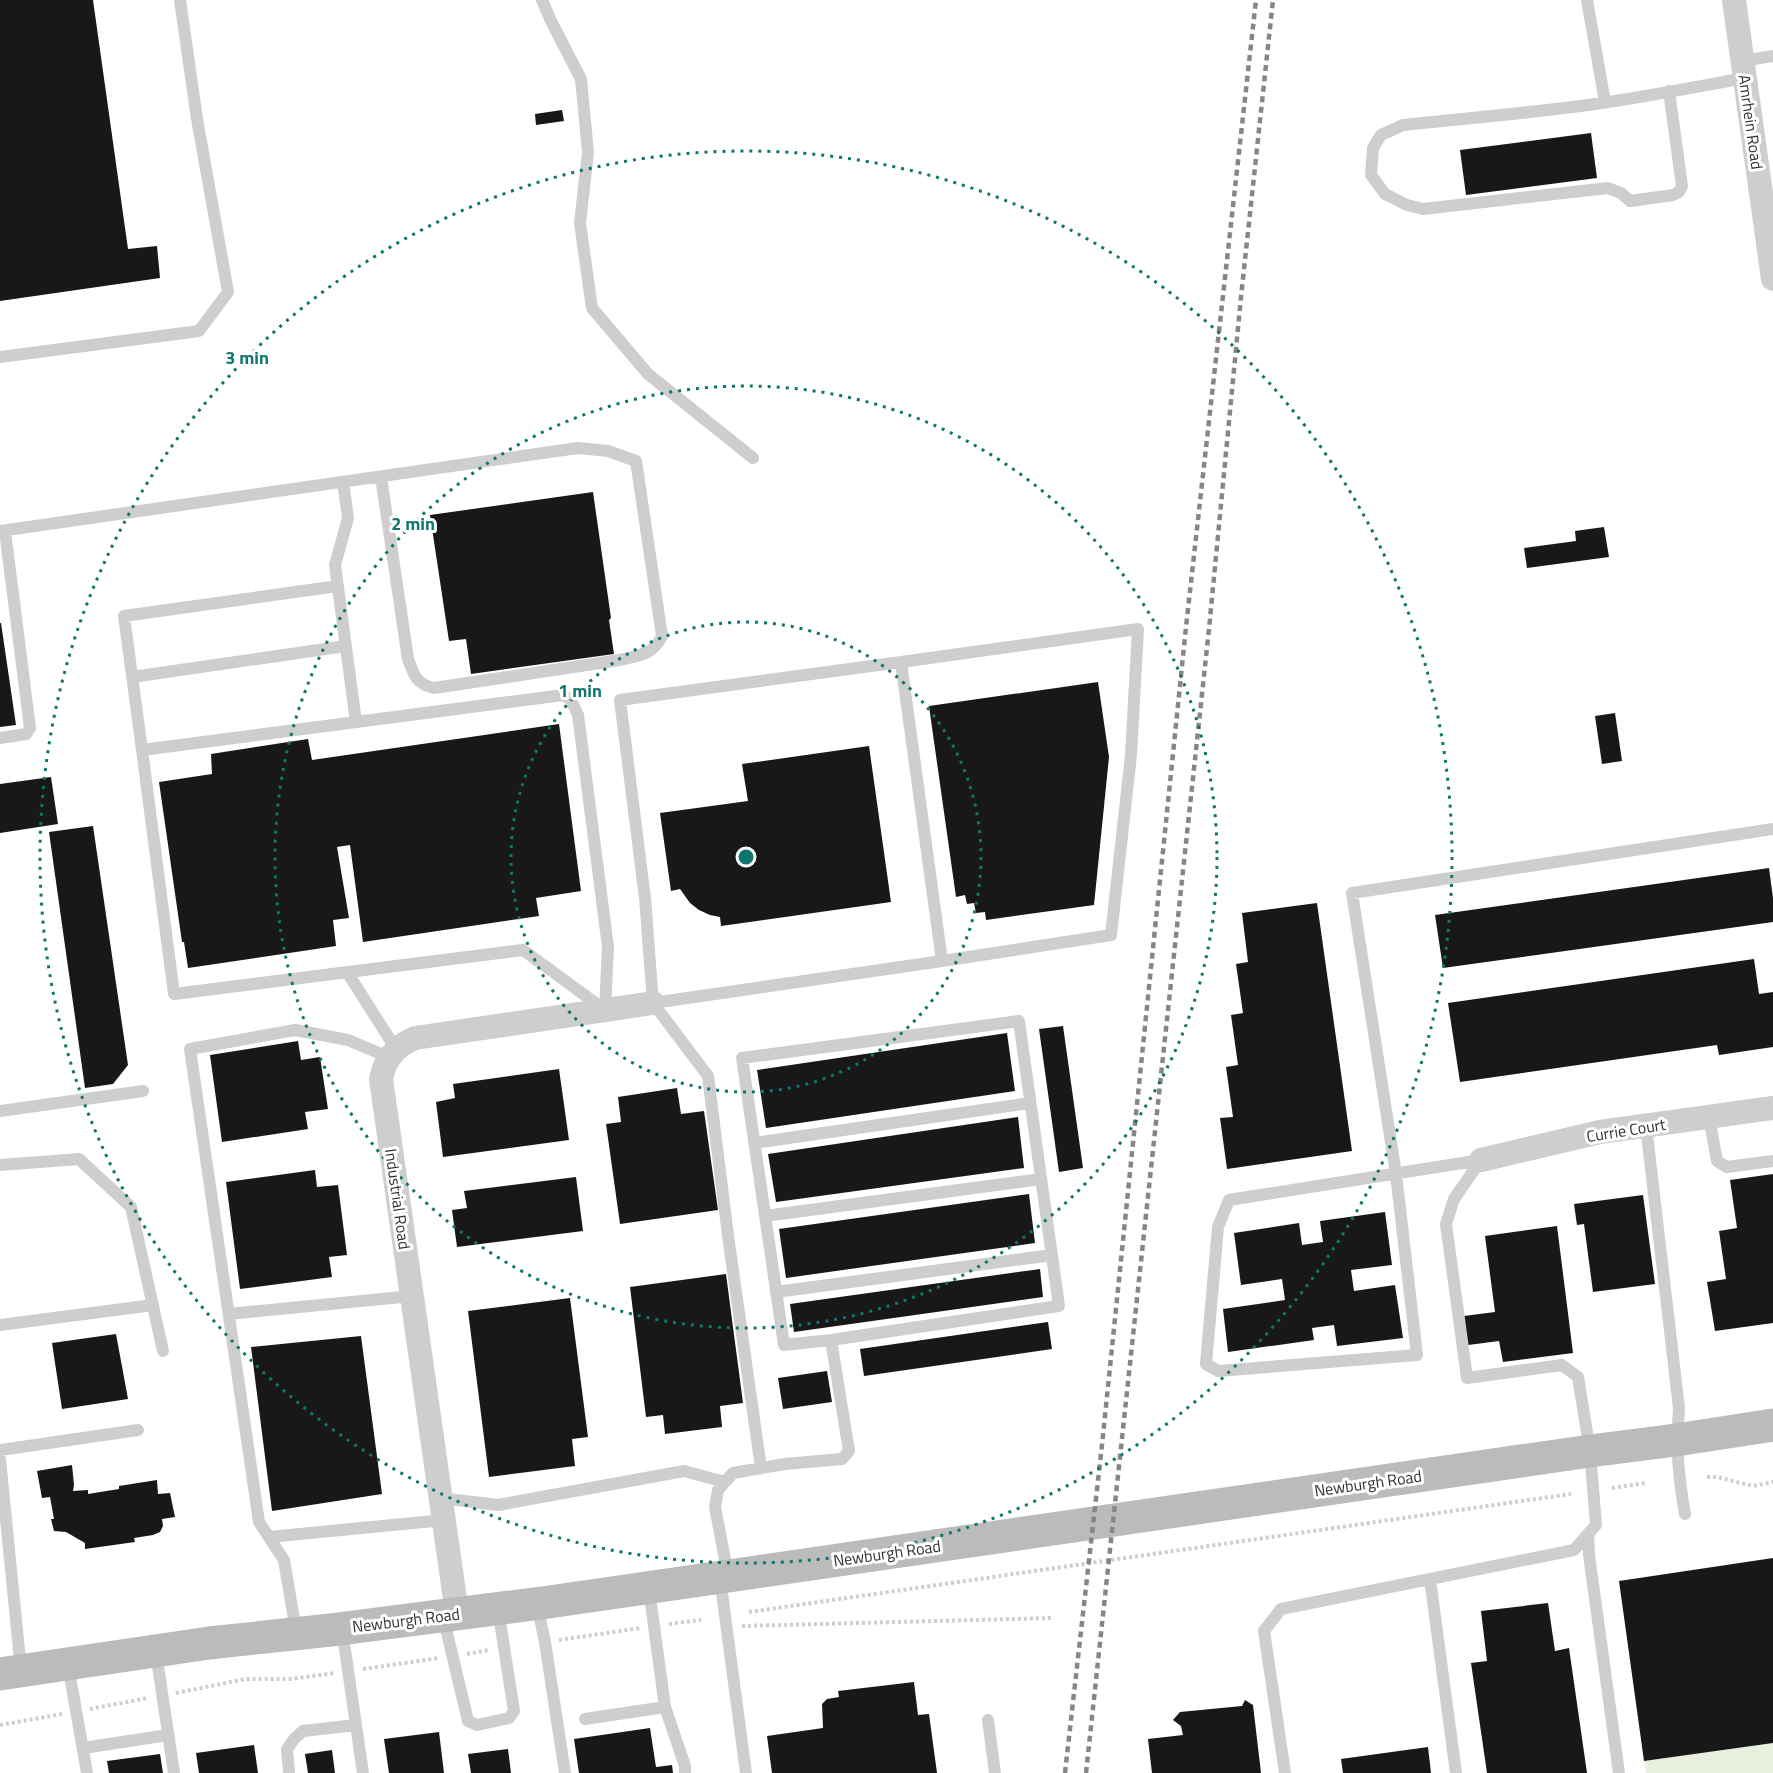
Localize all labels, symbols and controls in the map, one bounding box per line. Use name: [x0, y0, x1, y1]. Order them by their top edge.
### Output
street label: Amrhein Road: [1732, 73, 1770, 171]
text: 3 min: [225, 344, 269, 371]
text: 2 min: [391, 510, 435, 537]
text: 1 min: [558, 677, 602, 704]
centre of rings: [736, 847, 756, 867]
street label: Currie Court: [1585, 1112, 1668, 1148]
street label: Industrial Road: [379, 1147, 417, 1251]
street label: Newburgh Road: [1313, 1464, 1423, 1502]
street label: Newburgh Road: [832, 1534, 942, 1572]
street label: Newburgh Road: [351, 1601, 461, 1639]

